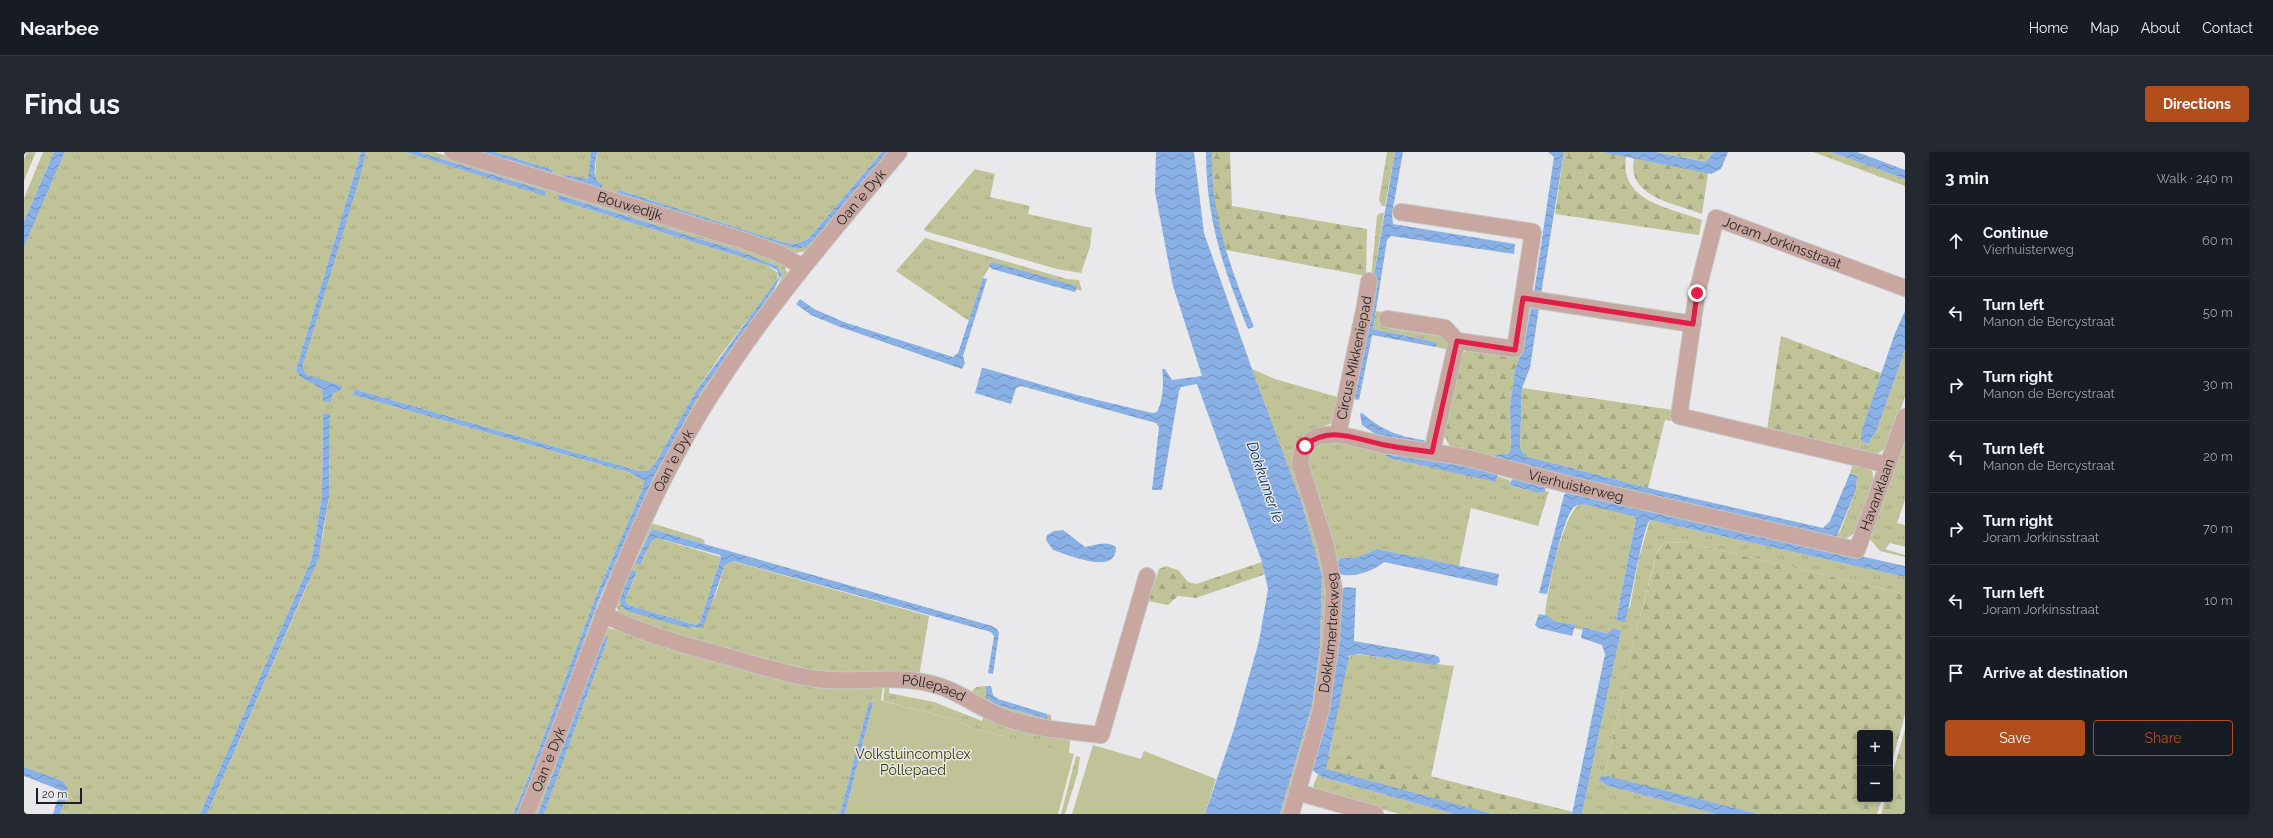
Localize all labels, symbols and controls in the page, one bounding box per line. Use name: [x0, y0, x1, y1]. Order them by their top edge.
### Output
text: Nearbee: [20, 17, 99, 39]
text: Home: [2029, 20, 2068, 36]
text: Map: [2090, 20, 2119, 36]
text: About: [2141, 20, 2180, 36]
text: Contact: [2202, 20, 2253, 36]
button: Directions: [2145, 86, 2249, 122]
text: Find us: [24, 88, 120, 121]
street label: Oan 'e Dyk: [833, 165, 889, 229]
text: 3 min: [1945, 168, 1989, 188]
text: Walk · 240 m: [2156, 171, 2233, 186]
street label: Bouwedijk: [595, 188, 665, 224]
street label: Joram Jorkinsstraat: [1721, 213, 1844, 272]
text: Continue: [1983, 224, 2048, 242]
icon: ahead: [1945, 230, 1967, 252]
text: 60 m: [2202, 233, 2233, 248]
text: Vierhuisterweg: [1983, 242, 2074, 257]
route end: [1688, 284, 1706, 302]
street label: Circus Mikkeniepad: [1333, 295, 1375, 421]
text: Turn left: [1983, 296, 2044, 314]
icon: left: [1945, 302, 1967, 324]
text: 50 m: [2203, 305, 2233, 320]
text: Manon de Bercystraat: [1983, 314, 2115, 329]
text: Turn right: [1983, 368, 2053, 386]
icon: right: [1945, 374, 1967, 396]
text: 30 m: [2203, 377, 2233, 392]
text: Manon de Bercystraat: [1983, 386, 2115, 401]
street label: Oan 'e Dyk: [650, 426, 697, 495]
route start: [1296, 437, 1314, 455]
water label: Dokkumer Ie: [1243, 439, 1287, 525]
text: Turn left: [1983, 440, 2044, 458]
icon: left: [1945, 446, 1967, 468]
text: 20 m: [2203, 449, 2233, 464]
street label: Havanklaan: [1857, 456, 1897, 533]
text: Manon de Bercystraat: [1983, 458, 2115, 473]
street label: Vierhuisterweg: [1527, 466, 1625, 505]
text: Turn right: [1983, 512, 2053, 530]
icon: right: [1945, 518, 1967, 540]
text: 70 m: [2203, 521, 2233, 536]
text: Joram Jorkinsstraat: [1983, 530, 2099, 545]
street label: Dokkumertrekweg: [1316, 572, 1342, 694]
text: Turn left: [1983, 584, 2044, 602]
icon: left: [1945, 590, 1967, 612]
text: 10 m: [2204, 593, 2233, 608]
text: Joram Jorkinsstraat: [1983, 602, 2099, 617]
icon: arrive: [1945, 662, 1967, 684]
text: Arrive at destination: [1983, 664, 2128, 682]
street label: Pôllepaed: [901, 672, 968, 705]
button: Save: [1945, 720, 2085, 756]
button: Share: [2093, 720, 2233, 756]
street label: Oan 'e Dyk: [528, 724, 569, 794]
map controls: [1857, 730, 1893, 802]
button: +: [1857, 730, 1893, 766]
park label: Volkstuincomplex Pôllepaed: [855, 746, 971, 778]
button: −: [1857, 766, 1893, 802]
scale bar: [36, 786, 82, 805]
text: 20 m: [42, 788, 67, 801]

